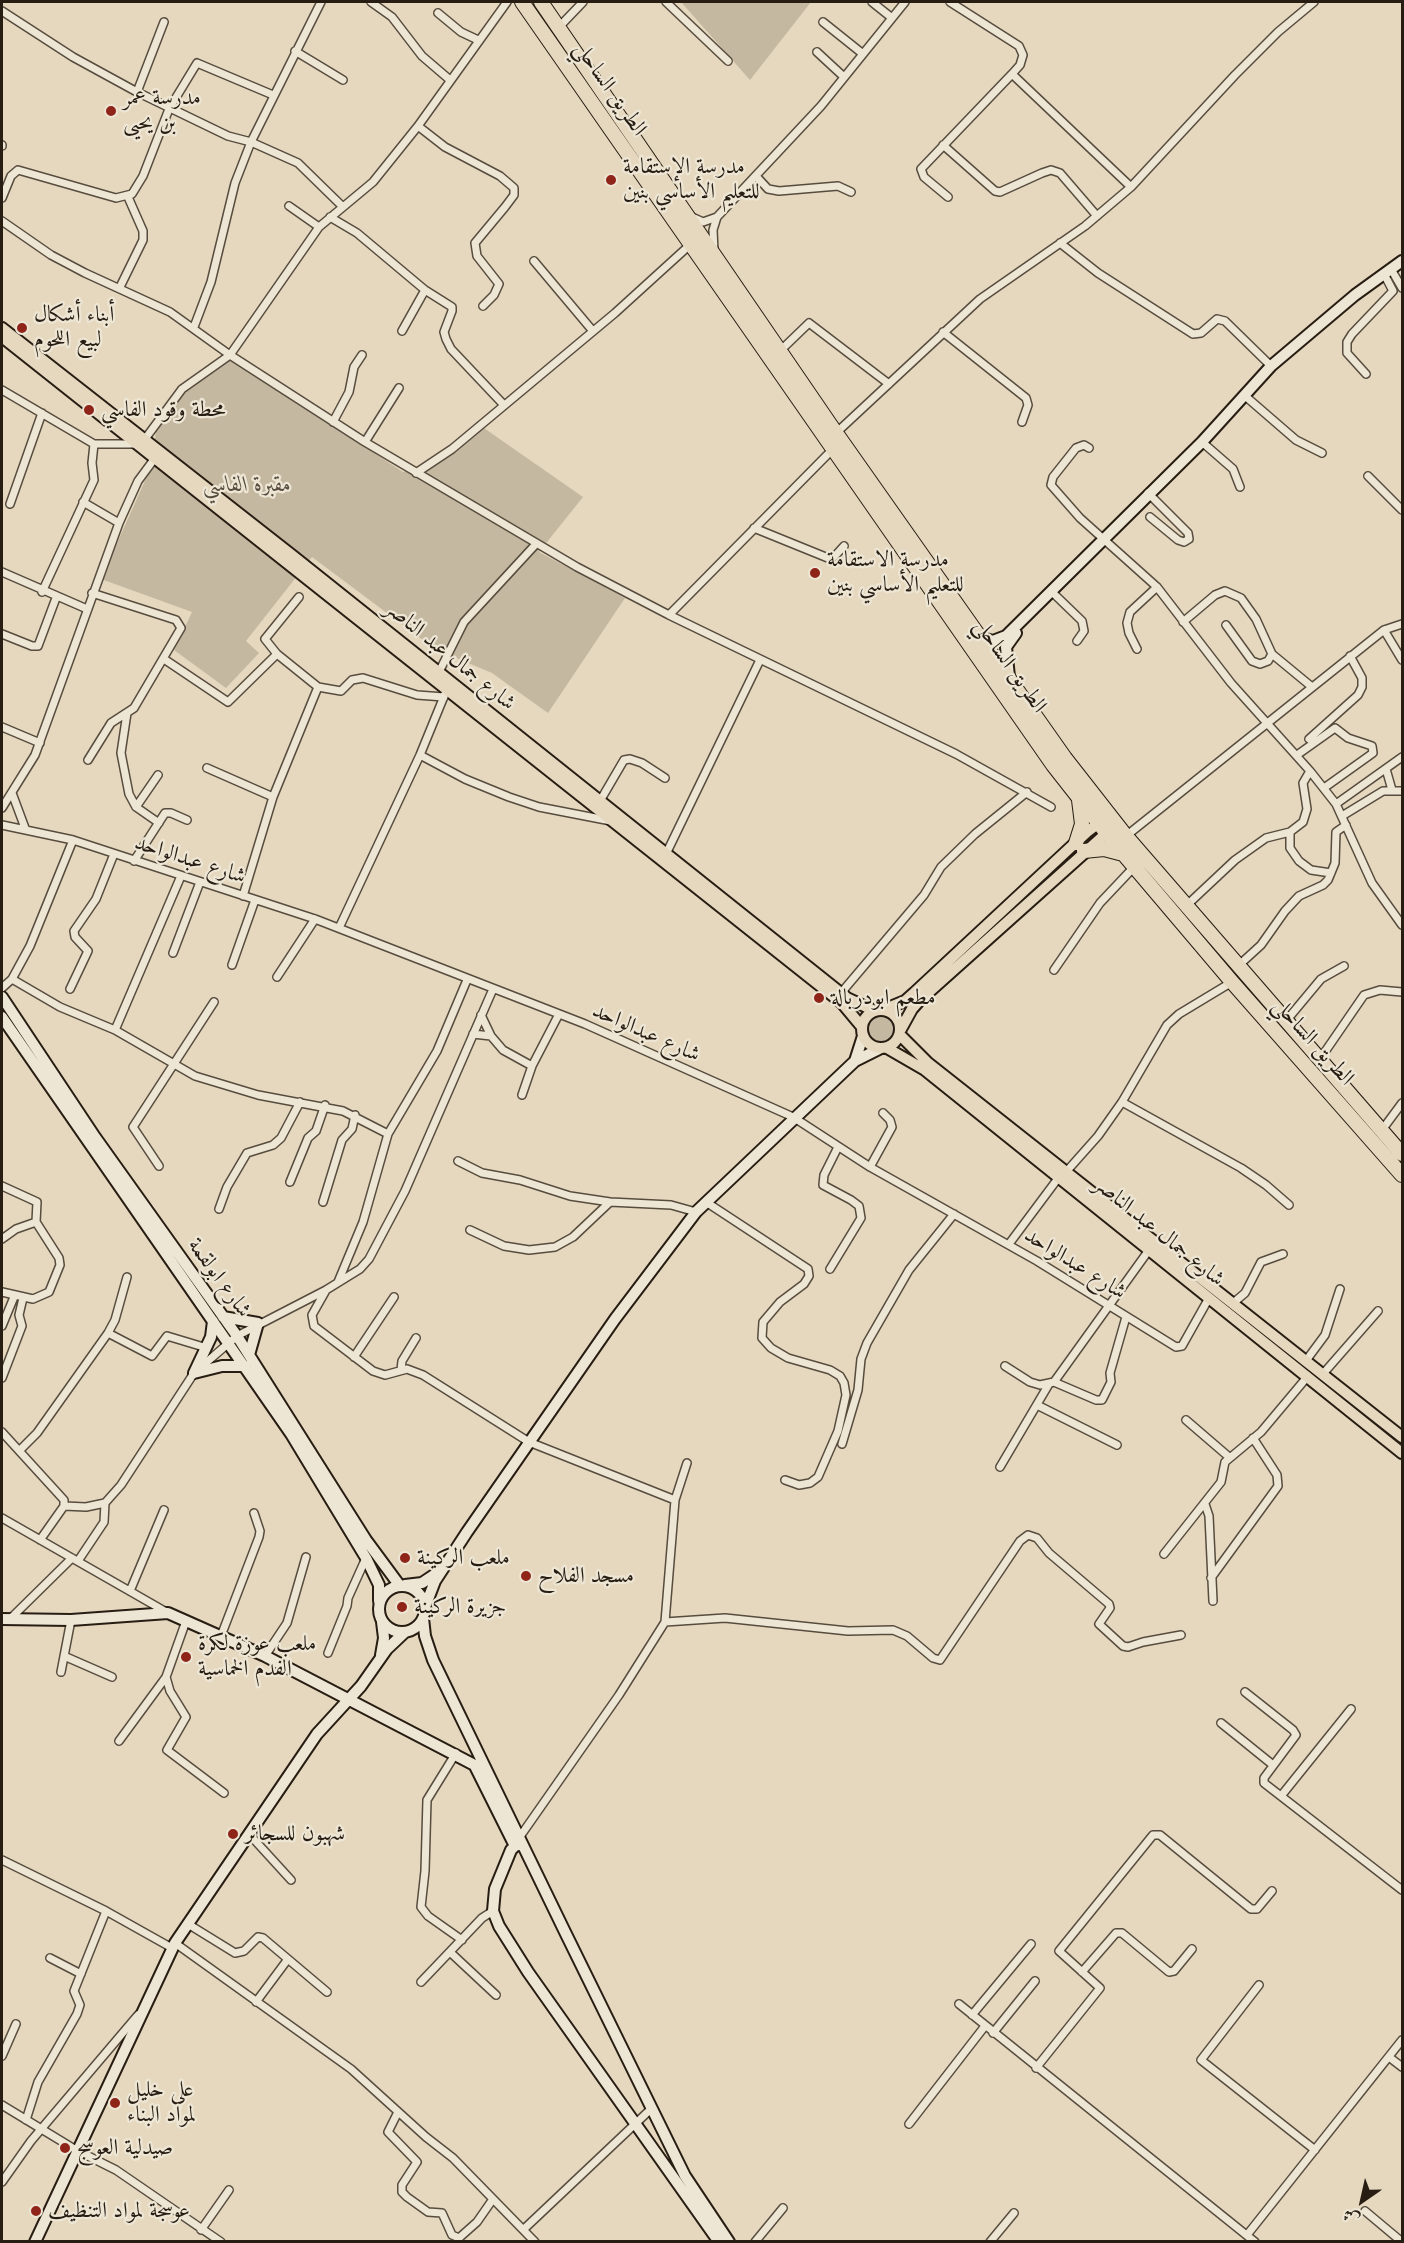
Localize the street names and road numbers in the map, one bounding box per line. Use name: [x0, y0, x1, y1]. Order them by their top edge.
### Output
street label: الطريق الساحلي: [568, 37, 652, 141]
street label: شارع جمال عبد الناصر: [379, 595, 521, 717]
street label: الطريق الساحلي: [968, 614, 1052, 718]
street label: شارع عبدالواحد: [131, 830, 249, 890]
street label: الطريق الساحلي: [1267, 993, 1359, 1091]
street label: شارع عبدالواحد: [588, 998, 704, 1068]
street label: شارع جمال عبد الناصر: [1088, 1171, 1230, 1293]
street label: شارع عبدالواحد: [1019, 1222, 1131, 1306]
street label: شارع ابولقمة: [181, 1233, 257, 1323]

